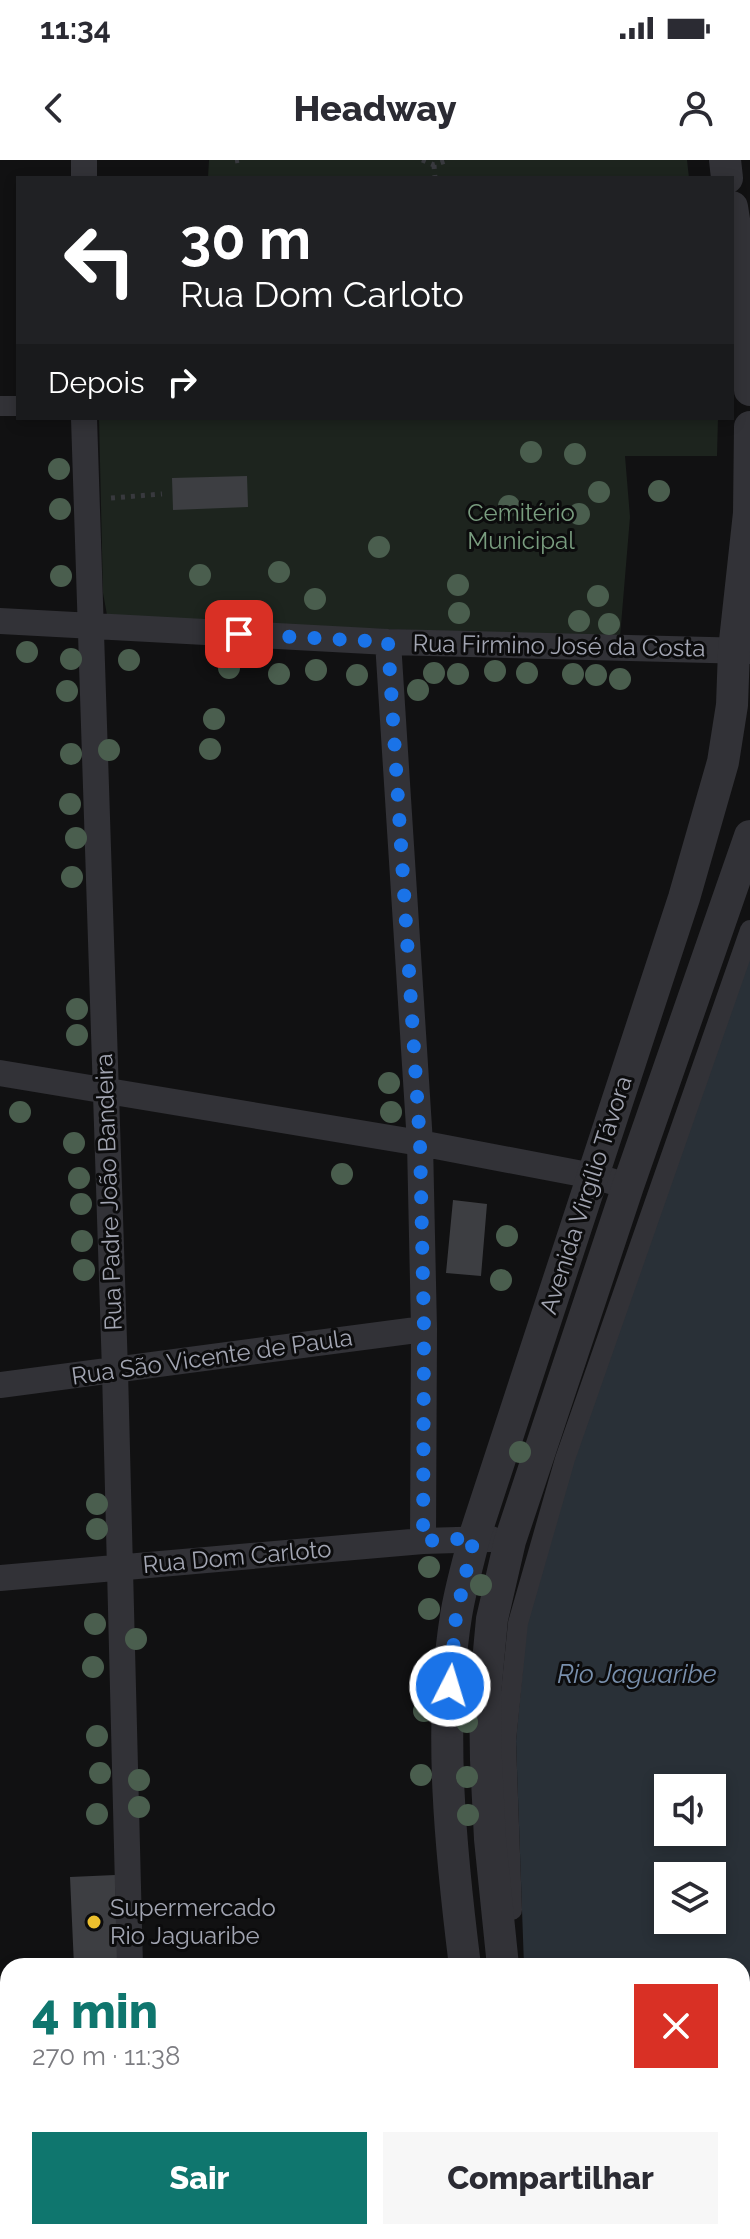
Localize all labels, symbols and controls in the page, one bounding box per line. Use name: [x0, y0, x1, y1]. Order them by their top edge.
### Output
text: 11:34: [40, 11, 111, 46]
icon: back: [32, 86, 76, 130]
icon: person: [674, 86, 718, 130]
text: Headway: [293, 87, 457, 129]
text: 30 m: [180, 206, 311, 272]
icon: left: [48, 208, 152, 312]
text: Rua Dom Carloto: [180, 273, 464, 315]
icon: right: [160, 360, 204, 404]
text: Depois: [48, 365, 144, 400]
park label: Cemitério Municipal: [467, 498, 575, 555]
pin: [205, 600, 273, 668]
icon: arrive: [217, 612, 261, 656]
street label: Rua Firmino José da Costa: [412, 628, 706, 663]
street label: Rua Padre João Bandeira: [89, 1053, 128, 1331]
street label: Avenida Virgílio Távora: [533, 1072, 638, 1317]
street label: Rua São Vicente de Paula: [69, 1322, 354, 1391]
street label: Rua Dom Carloto: [141, 1534, 332, 1579]
position arrow: [408, 1644, 492, 1728]
water label: Rio Jaguaribe: [557, 1659, 717, 1689]
map controls: [654, 1774, 726, 1934]
button: sound: [654, 1774, 726, 1846]
button: layers: [654, 1862, 726, 1934]
place label: Supermercado Rio Jaguaribe: [110, 1893, 276, 1950]
marker: Supermercado Rio Jaguaribe: [85, 1913, 103, 1931]
text: 4 min: [32, 1983, 158, 2039]
button: close: [634, 1984, 718, 2068]
text: 270 m · 11:38: [32, 2041, 180, 2071]
button: Sair: [32, 2132, 367, 2224]
button: Compartilhar: [383, 2132, 718, 2224]

